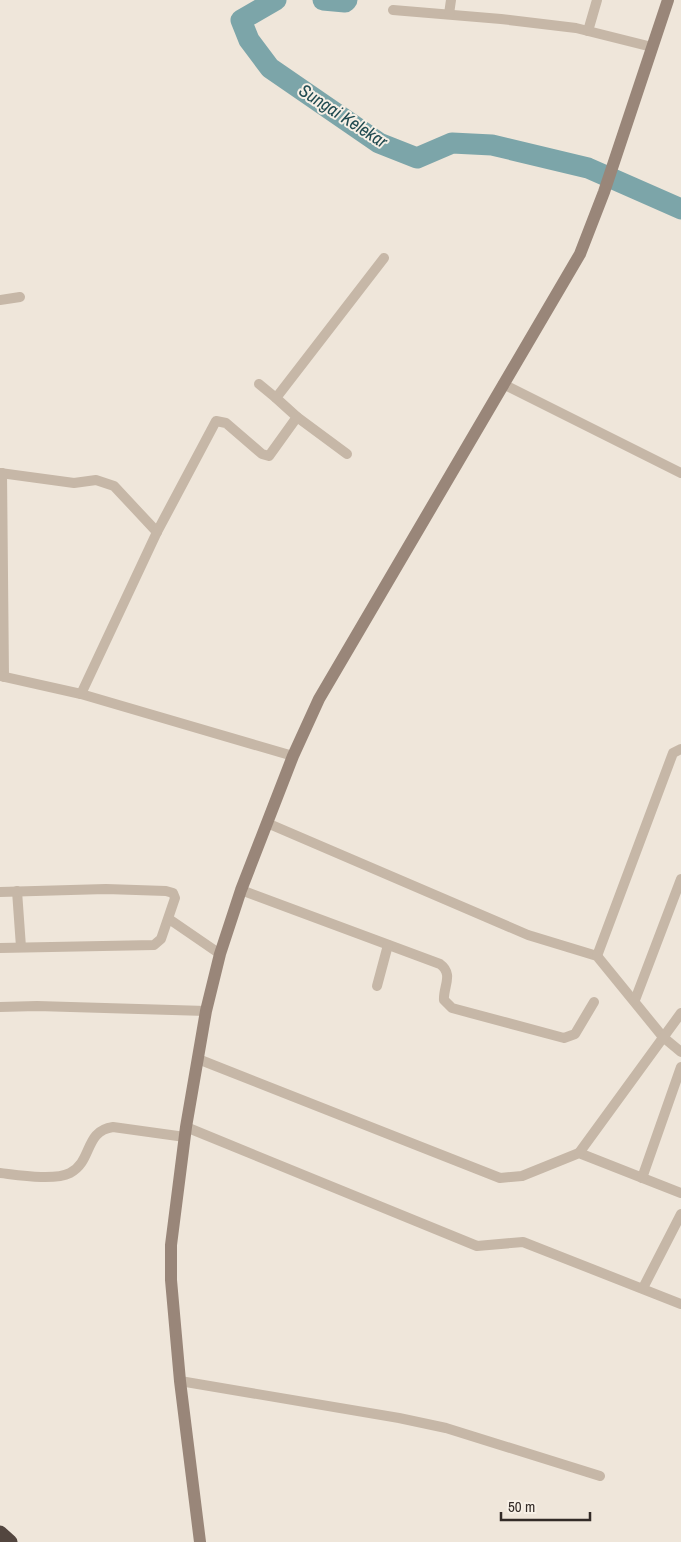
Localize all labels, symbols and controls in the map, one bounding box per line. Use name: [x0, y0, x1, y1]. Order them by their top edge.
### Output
water label: Sungai Kelekar: [294, 78, 393, 154]
scale bar: [501, 1490, 590, 1522]
text: 50 m: [508, 1496, 535, 1517]

